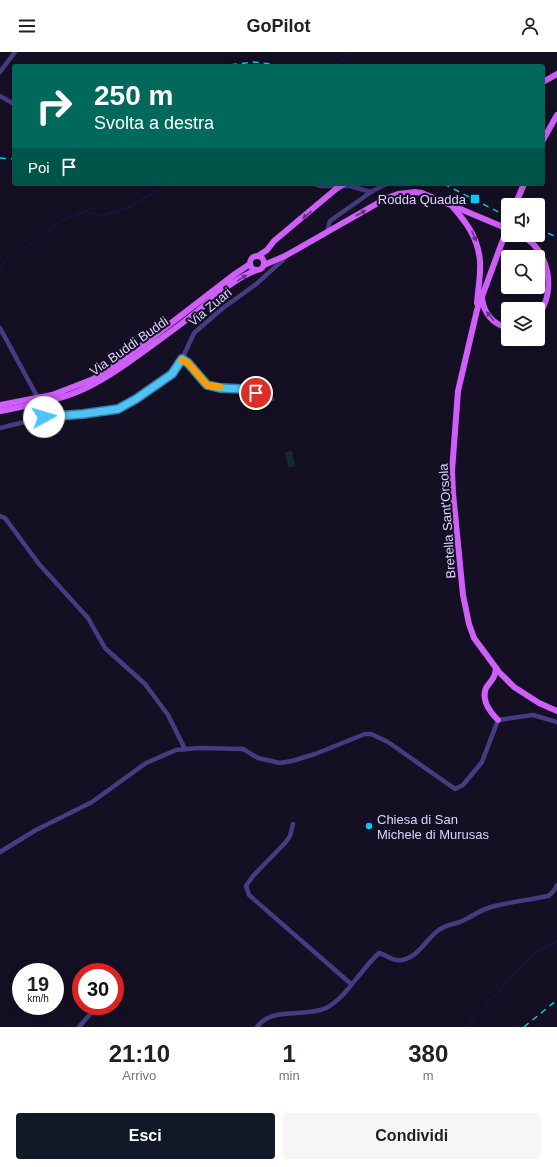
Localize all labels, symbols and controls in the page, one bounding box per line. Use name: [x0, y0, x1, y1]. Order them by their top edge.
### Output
icon: menu: [16, 15, 38, 37]
icon: person: [519, 15, 541, 37]
text: GoPilot: [247, 16, 311, 36]
icon: right: [28, 80, 80, 132]
text: 250 m: [94, 80, 173, 111]
text: Svolta a destra: [94, 113, 214, 133]
icon: arrive: [58, 156, 80, 178]
text: Poi: [28, 159, 50, 176]
place label: Rodda Quadda: [378, 192, 467, 207]
marker: Rodda Quadda: [469, 193, 481, 205]
map controls: [501, 198, 545, 346]
button: sound: [501, 198, 545, 242]
one-way arrow: [355, 209, 367, 216]
one-way arrow: [301, 210, 312, 219]
one-way arrow: [471, 231, 477, 243]
button: search: [501, 250, 545, 294]
one-way arrow: [236, 274, 248, 281]
street label: Via Zuari: [185, 285, 235, 329]
button: layers: [501, 302, 545, 346]
one-way arrow: [485, 310, 494, 321]
street label: Via Buddi Buddi: [87, 313, 171, 379]
pin: [239, 376, 273, 410]
icon: arrive: [245, 382, 267, 404]
position arrow: [23, 396, 65, 438]
street label: Bretella Sant'Orsola: [435, 462, 459, 579]
place label: Chiesa di San Michele di Murusas: [377, 812, 489, 842]
marker: Chiesa di San Michele di Murusas: [364, 821, 374, 831]
speed limit sign: 30: [72, 963, 124, 1015]
text: 19: [27, 973, 49, 995]
text: km/h: [27, 993, 49, 1004]
text: 21:10: [109, 1040, 170, 1067]
text: 1: [282, 1040, 296, 1067]
text: 380: [408, 1040, 448, 1067]
text: Arrivo: [122, 1068, 156, 1083]
text: min: [279, 1068, 300, 1083]
text: m: [423, 1068, 434, 1083]
button: Esci: [16, 1113, 275, 1159]
button: Condividi: [283, 1113, 541, 1159]

